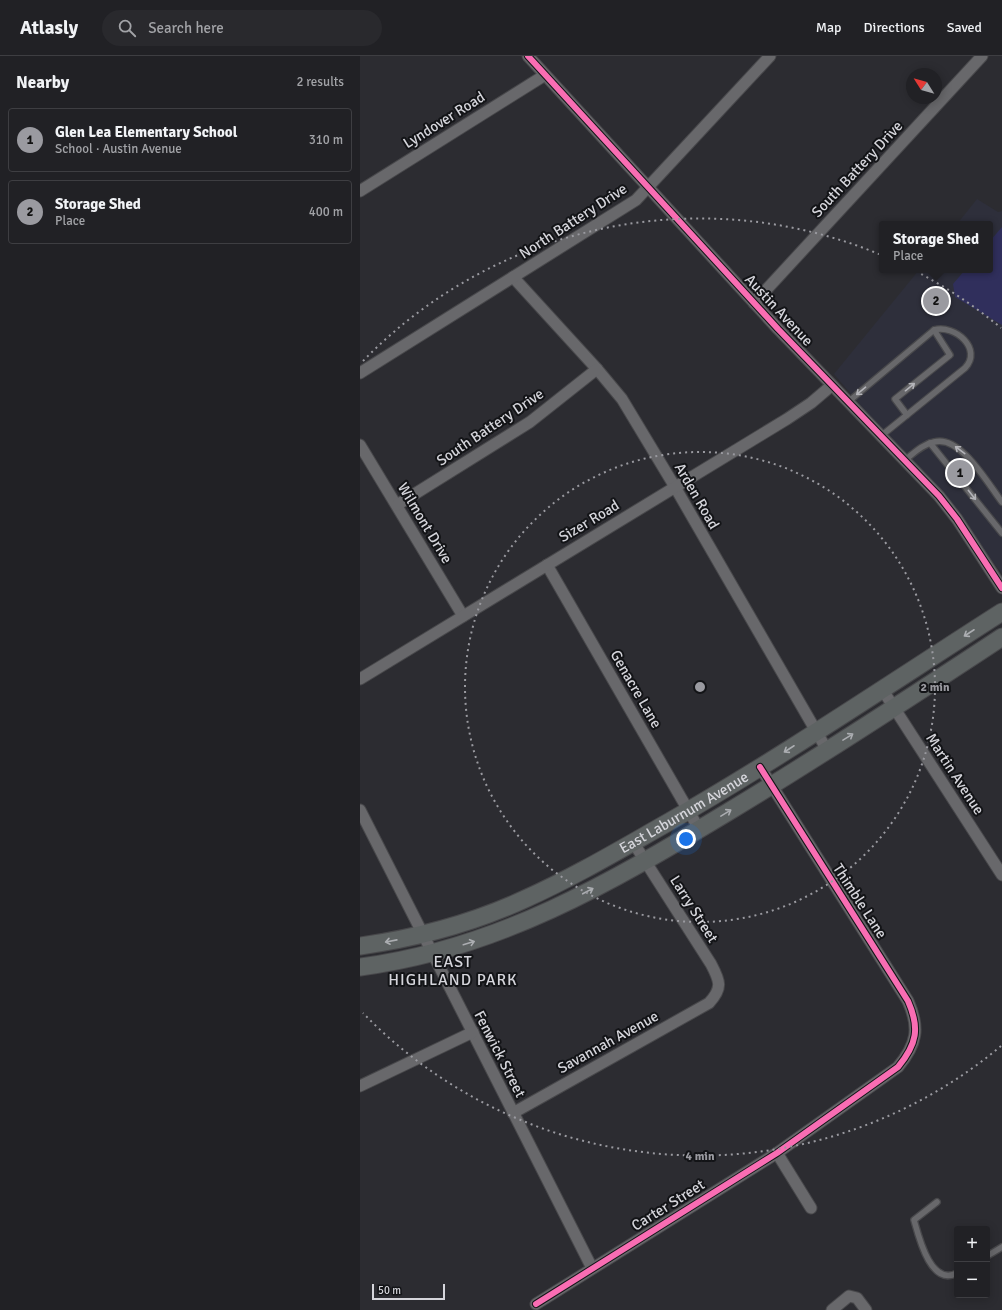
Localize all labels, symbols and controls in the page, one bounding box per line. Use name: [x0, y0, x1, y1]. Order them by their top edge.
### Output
search box: [102, 10, 382, 46]
text: Atlasly: [20, 16, 78, 40]
icon: search: [116, 17, 138, 39]
text: Search here: [148, 19, 224, 37]
text: Map: [816, 19, 842, 36]
text: Directions: [864, 19, 925, 36]
text: Saved: [947, 19, 982, 36]
north arrow: [906, 68, 942, 104]
text: Nearby: [16, 72, 69, 93]
text: 2 results: [296, 74, 344, 90]
street label: Lyndover Road: [400, 88, 488, 152]
street label: South Battery Drive: [808, 117, 906, 221]
text: Glen Lea Elementary School: [55, 123, 237, 141]
text: 1: [26, 132, 34, 148]
text: 310 m: [309, 132, 343, 148]
text: School · Austin Avenue: [55, 141, 182, 157]
street label: North Battery Drive: [516, 179, 630, 263]
text: Storage Shed: [55, 195, 141, 213]
text: 2: [26, 204, 34, 220]
text: 400 m: [309, 204, 343, 220]
text: Place: [55, 213, 85, 229]
popup: [879, 221, 993, 273]
text: Storage Shed: [893, 230, 979, 248]
text: Place: [893, 248, 923, 264]
street label: Austin Avenue: [741, 270, 817, 350]
pin: 2: [923, 286, 949, 316]
one-way arrow: [904, 383, 915, 392]
street label: South Battery Drive: [433, 385, 547, 469]
one-way arrow: [855, 387, 866, 395]
one-way arrow: [954, 446, 965, 454]
pin: 1: [947, 458, 973, 488]
street label: Arden Road: [671, 460, 723, 532]
street label: Wilmont Drive: [394, 479, 456, 567]
one-way arrow: [968, 490, 976, 501]
street label: Sizer Road: [556, 496, 623, 546]
one-way arrow: [964, 629, 975, 637]
street label: Genacre Lane: [606, 647, 666, 731]
centre of rings: [693, 680, 707, 694]
text: 2 min: [921, 680, 950, 695]
street label: Martin Avenue: [922, 730, 988, 818]
one-way arrow: [842, 733, 853, 741]
one-way arrow: [783, 745, 795, 753]
street label: East Laburnum Avenue: [616, 768, 752, 857]
one-way arrow: [720, 809, 731, 817]
your location: [676, 829, 696, 849]
street label: Thimble Lane: [829, 860, 891, 942]
street label: Larry Street: [666, 872, 722, 946]
one-way arrow: [582, 887, 594, 894]
one-way arrow: [385, 937, 398, 945]
one-way arrow: [463, 939, 476, 946]
district label: EAST HIGHLAND PARK: [388, 952, 518, 990]
street label: Savannah Avenue: [554, 1007, 662, 1077]
street label: Fenwick Street: [470, 1008, 530, 1100]
text: 4 min: [686, 1149, 715, 1164]
street label: Carter Street: [628, 1175, 708, 1235]
map controls: [954, 1226, 990, 1298]
button: +: [954, 1226, 990, 1262]
button: −: [954, 1262, 990, 1298]
scale bar: [372, 1282, 445, 1301]
text: 50 m: [378, 1284, 401, 1297]

